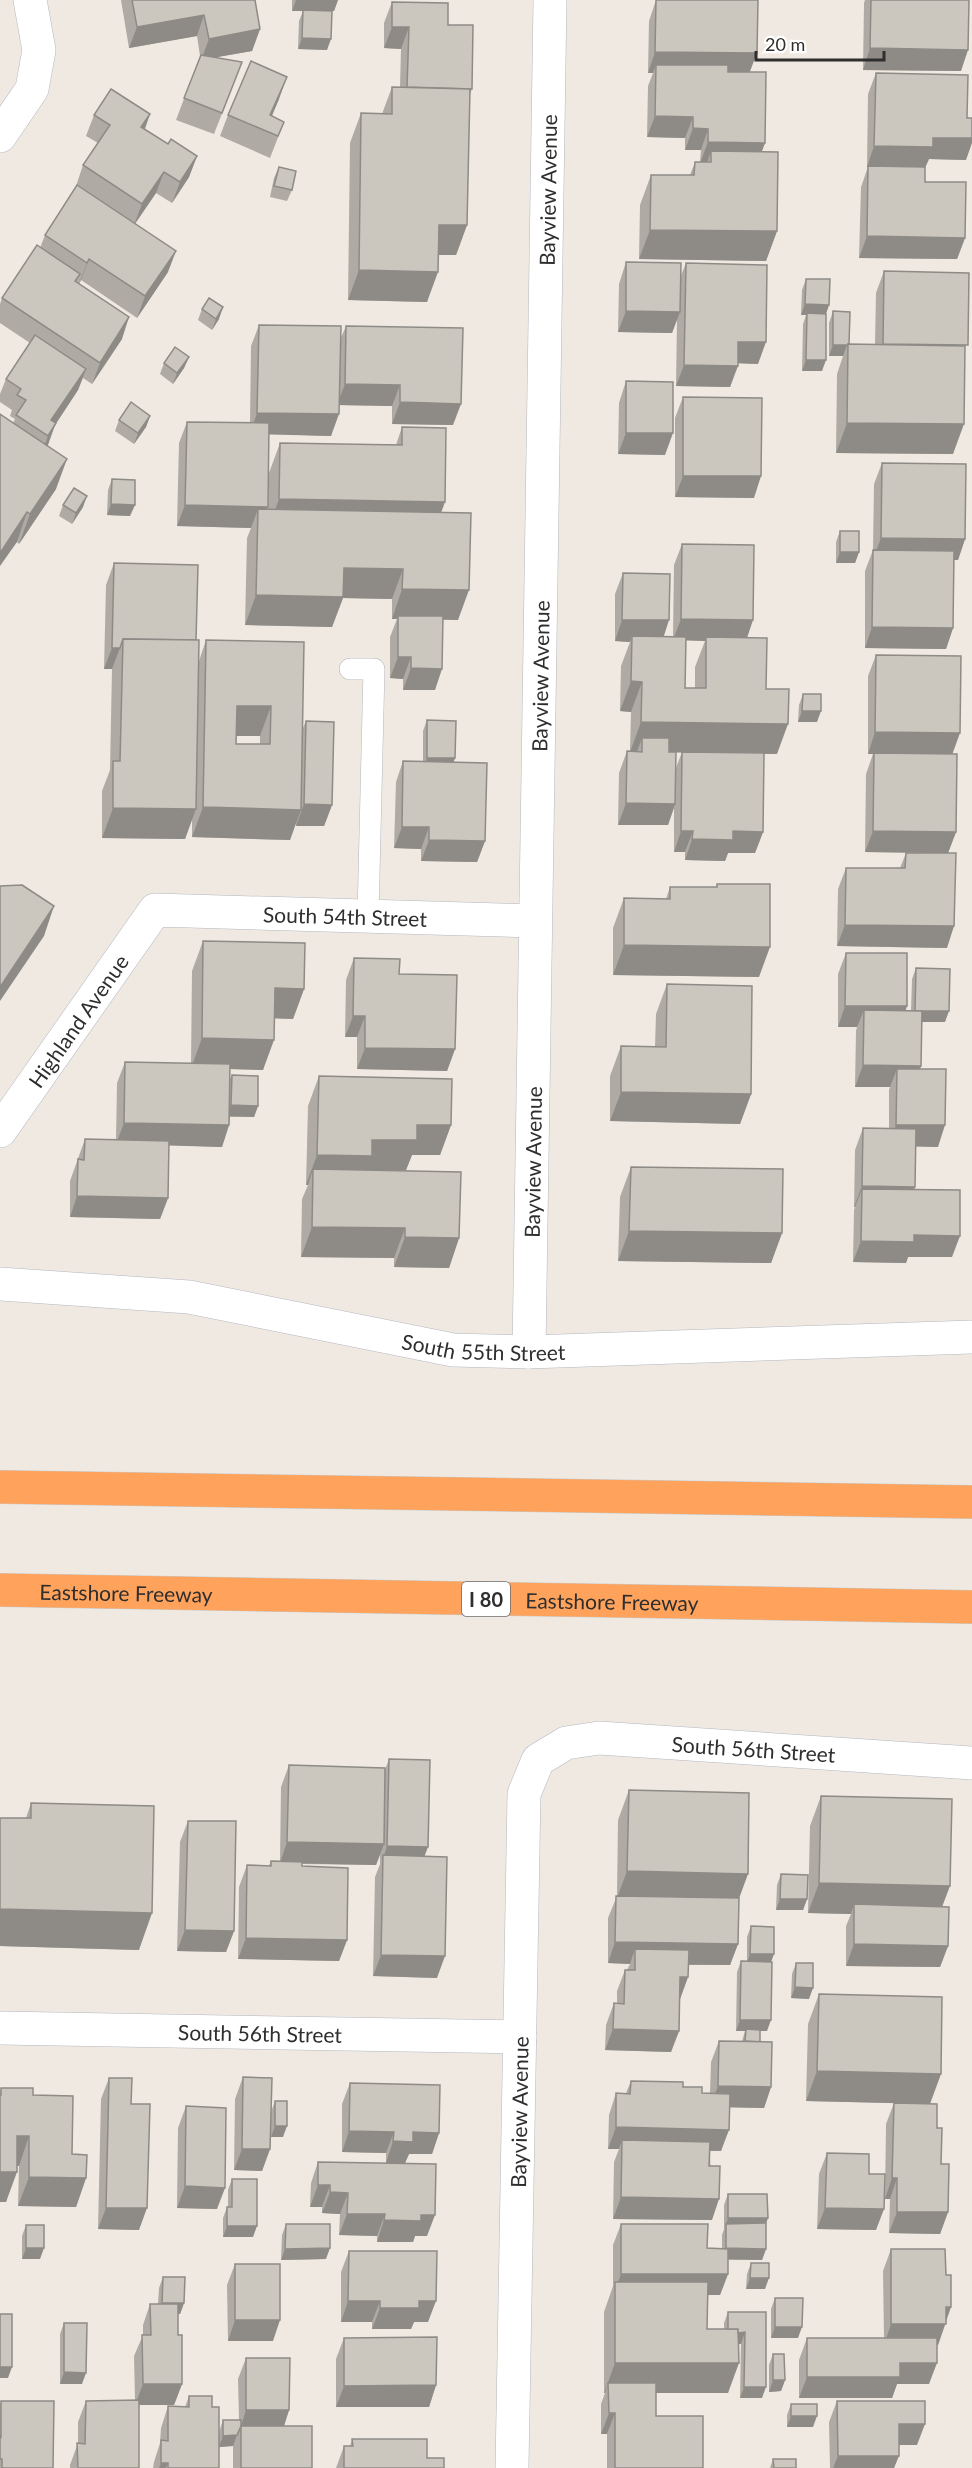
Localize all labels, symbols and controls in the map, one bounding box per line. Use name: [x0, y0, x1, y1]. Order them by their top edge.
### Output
scale bar: [756, 24, 884, 62]
text: 20 m: [765, 33, 805, 55]
street label: Bayview Avenue: [533, 114, 561, 266]
street label: Bayview Avenue: [526, 600, 553, 752]
street label: South 54th Street: [263, 901, 428, 930]
street label: Highland Avenue: [22, 949, 133, 1092]
street label: Bayview Avenue: [518, 1086, 546, 1238]
street label: South 55th Street: [400, 1328, 566, 1365]
street label: Eastshore Freeway: [39, 1578, 213, 1606]
road number: I 80: [462, 1582, 510, 1616]
street label: Eastshore Freeway: [525, 1587, 699, 1615]
street label: South 56th Street: [671, 1730, 837, 1766]
street label: South 56th Street: [178, 2019, 343, 2046]
street label: Bayview Avenue: [504, 2036, 532, 2188]

